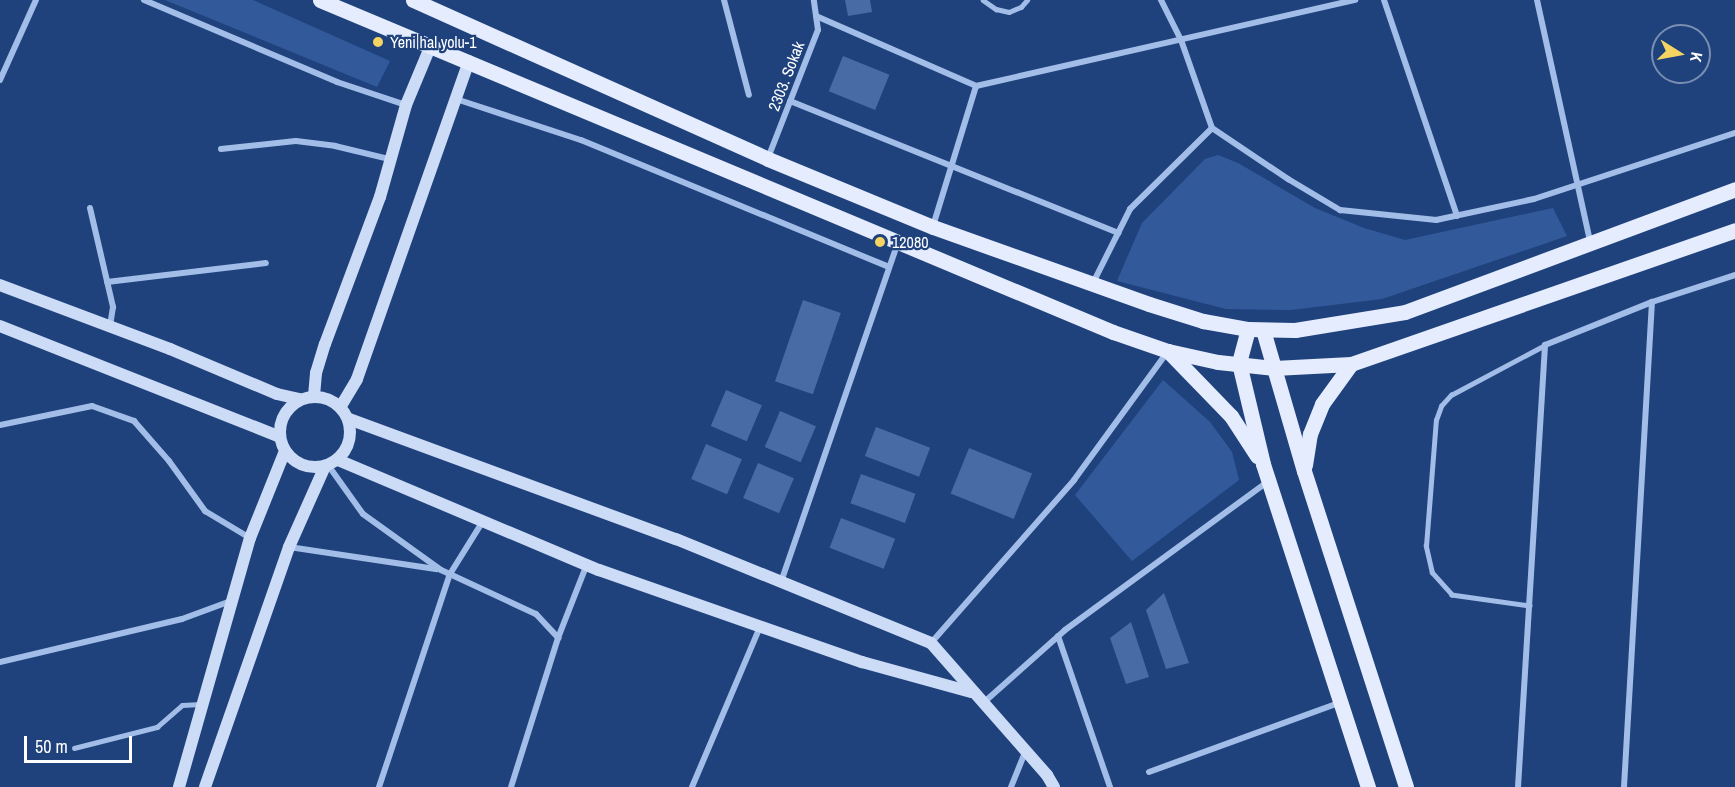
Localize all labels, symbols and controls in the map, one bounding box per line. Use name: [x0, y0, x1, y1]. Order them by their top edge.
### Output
north arrow: [1651, 24, 1711, 84]
place label: Yeni hal yolu-1: [390, 32, 476, 52]
marker: Yeni hal yolu-1: [371, 35, 385, 49]
street label: 2303. Sokak: [764, 39, 808, 113]
text: K: [1685, 50, 1708, 64]
place label: 12080: [892, 232, 928, 252]
marker: 12080: [873, 235, 887, 249]
scale bar: [27, 724, 135, 762]
text: 50 m: [35, 734, 68, 759]

